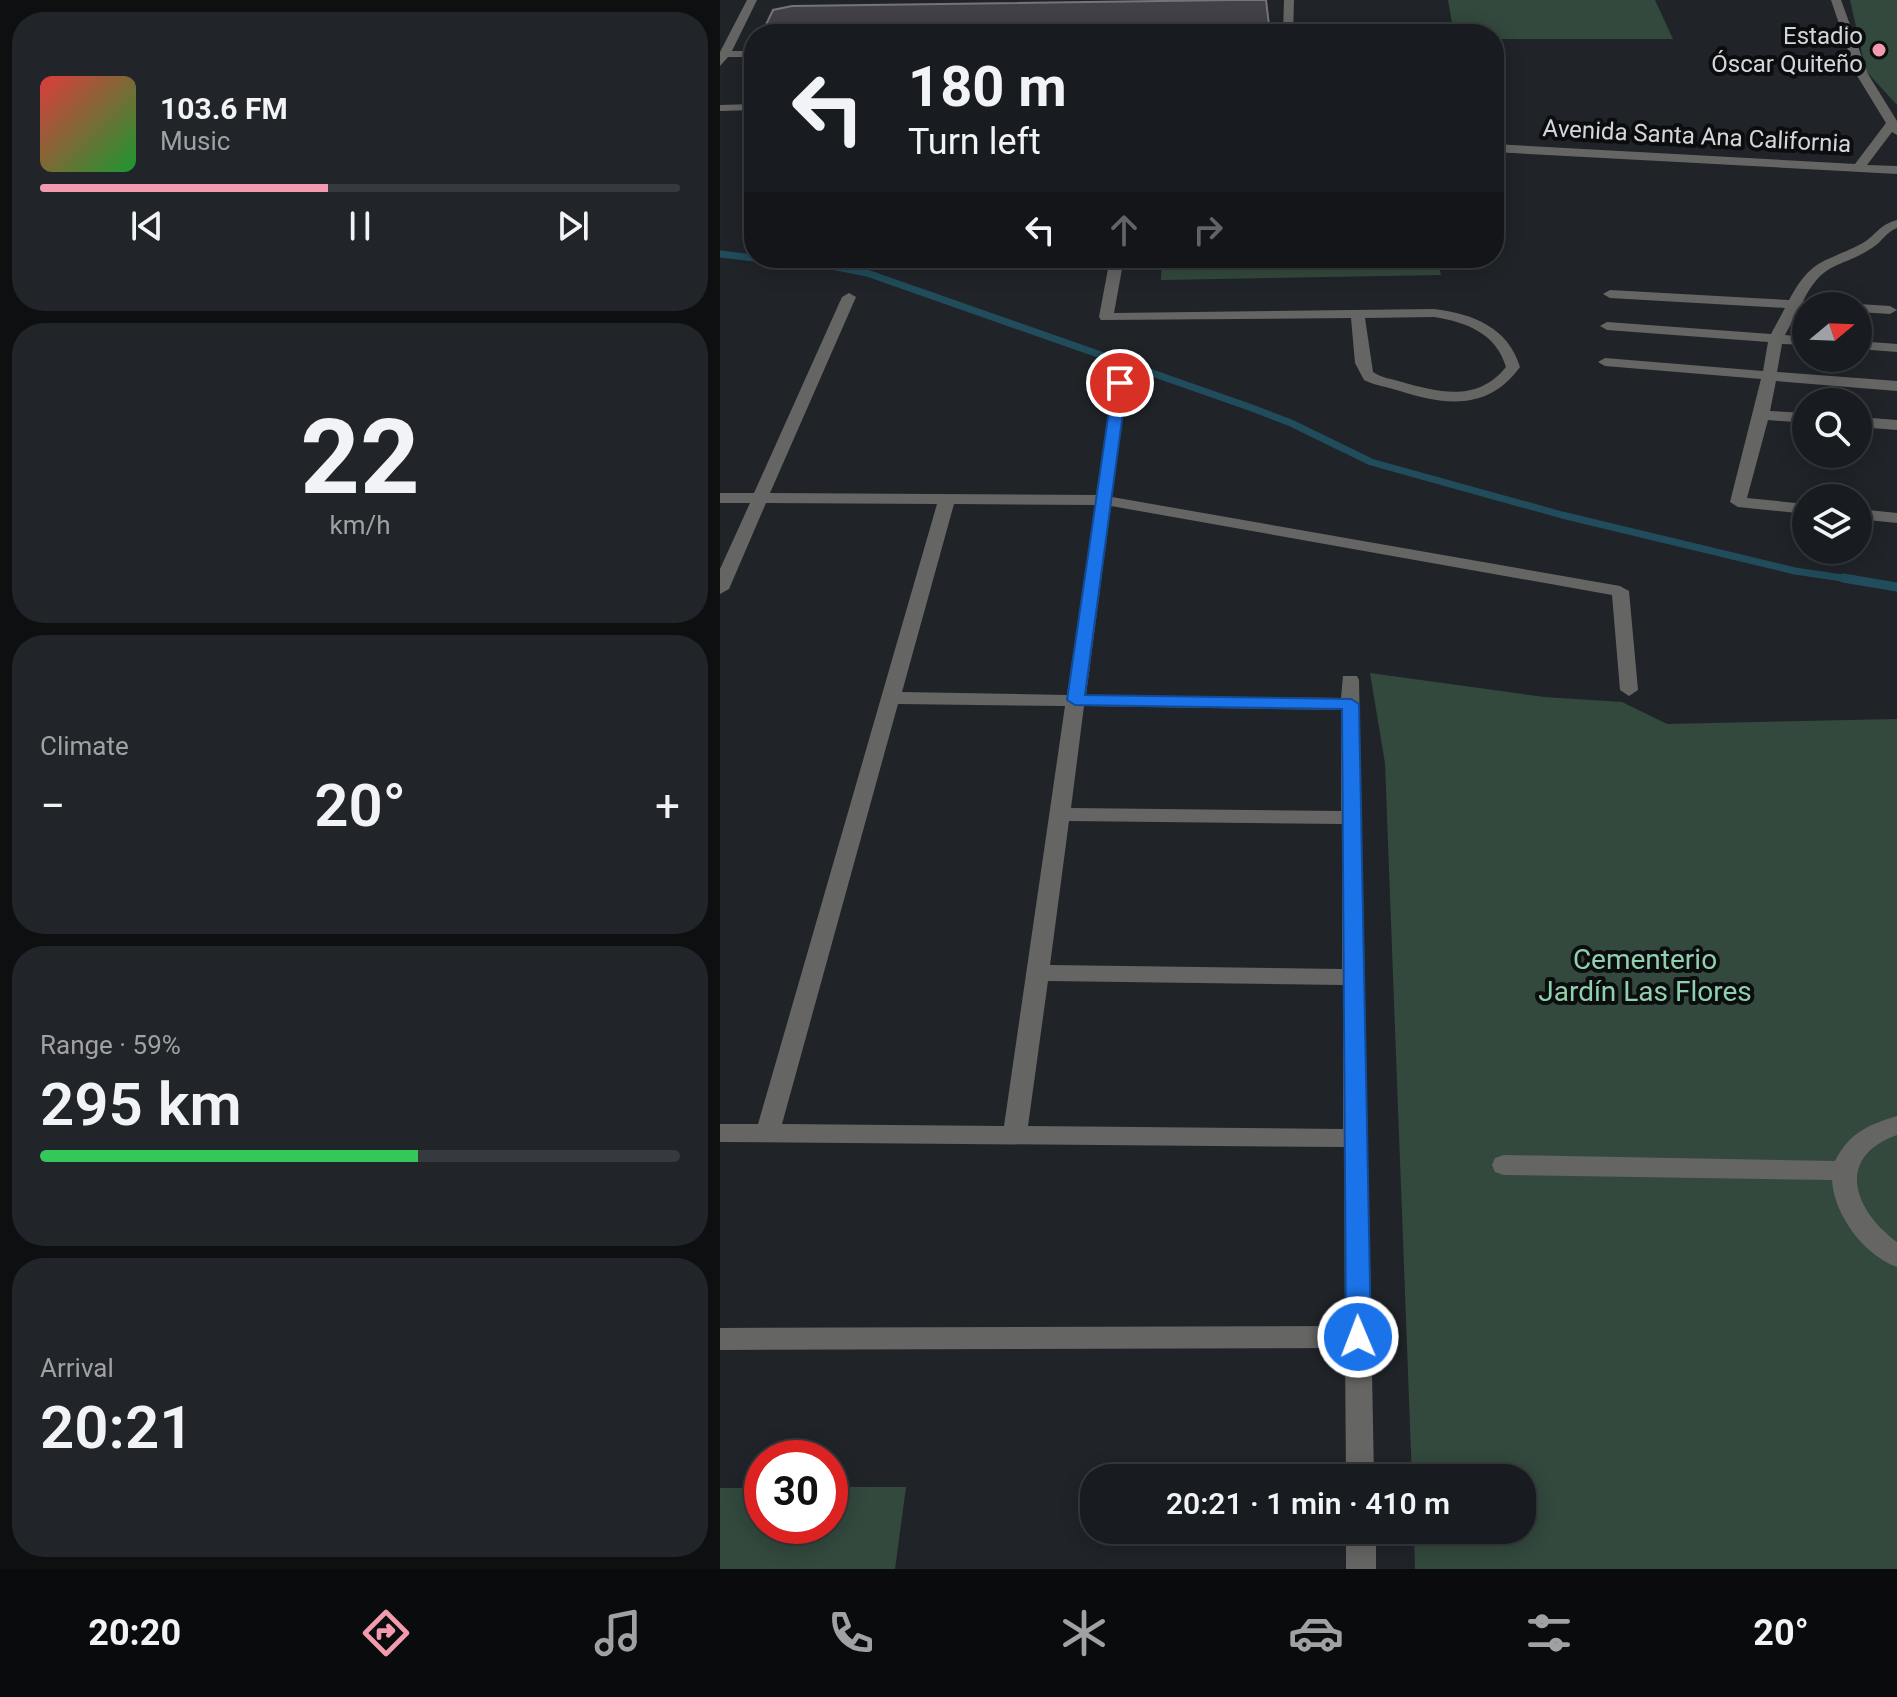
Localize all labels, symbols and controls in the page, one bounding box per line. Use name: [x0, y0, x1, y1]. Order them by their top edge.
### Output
place label: Estadio Óscar Quiteño: [1711, 22, 1863, 78]
marker: Estadio Óscar Quiteño: [1870, 41, 1888, 59]
text: 180 m: [908, 54, 1067, 120]
icon: left: [776, 56, 880, 160]
text: 103.6 FM: [160, 91, 288, 126]
street label: Avenida Santa Ana California: [1542, 114, 1852, 158]
text: Turn left: [908, 121, 1041, 163]
text: Music: [160, 126, 230, 156]
icon: previous: [125, 204, 169, 248]
icon: pause: [338, 204, 382, 248]
icon: next: [551, 204, 595, 248]
icon: left: [1018, 208, 1062, 252]
icon: ahead: [1102, 208, 1146, 252]
icon: right: [1186, 208, 1230, 252]
north arrow: [1792, 292, 1872, 372]
map controls: [1792, 292, 1872, 564]
pin: [1086, 349, 1154, 417]
icon: arrive: [1098, 361, 1142, 405]
button: search: [1792, 388, 1872, 468]
text: 22: [300, 397, 420, 518]
button: layers: [1792, 484, 1872, 564]
text: km/h: [329, 510, 391, 540]
text: Climate: [40, 731, 129, 761]
text: 20°: [314, 770, 406, 841]
text: −: [40, 780, 65, 832]
text: +: [655, 780, 680, 832]
park label: Cementerio Jardín Las Flores: [1538, 943, 1752, 1008]
text: Range · 59%: [40, 1030, 181, 1060]
text: 295 km: [40, 1069, 242, 1140]
position arrow: [1316, 1295, 1400, 1379]
text: Arrival: [40, 1353, 114, 1383]
text: 20:21: [40, 1392, 193, 1463]
speed limit sign: 30: [744, 1440, 848, 1544]
text: 20:21 · 1 min · 410 m: [1166, 1486, 1450, 1521]
icon: directions: [358, 1605, 414, 1661]
icon: music: [590, 1605, 646, 1661]
icon: phone: [823, 1605, 879, 1661]
icon: climate: [1056, 1605, 1112, 1661]
icon: car: [1288, 1605, 1344, 1661]
icon: filters: [1521, 1605, 1577, 1661]
text: 20:20: [88, 1612, 181, 1654]
text: 20°: [1753, 1612, 1809, 1654]

